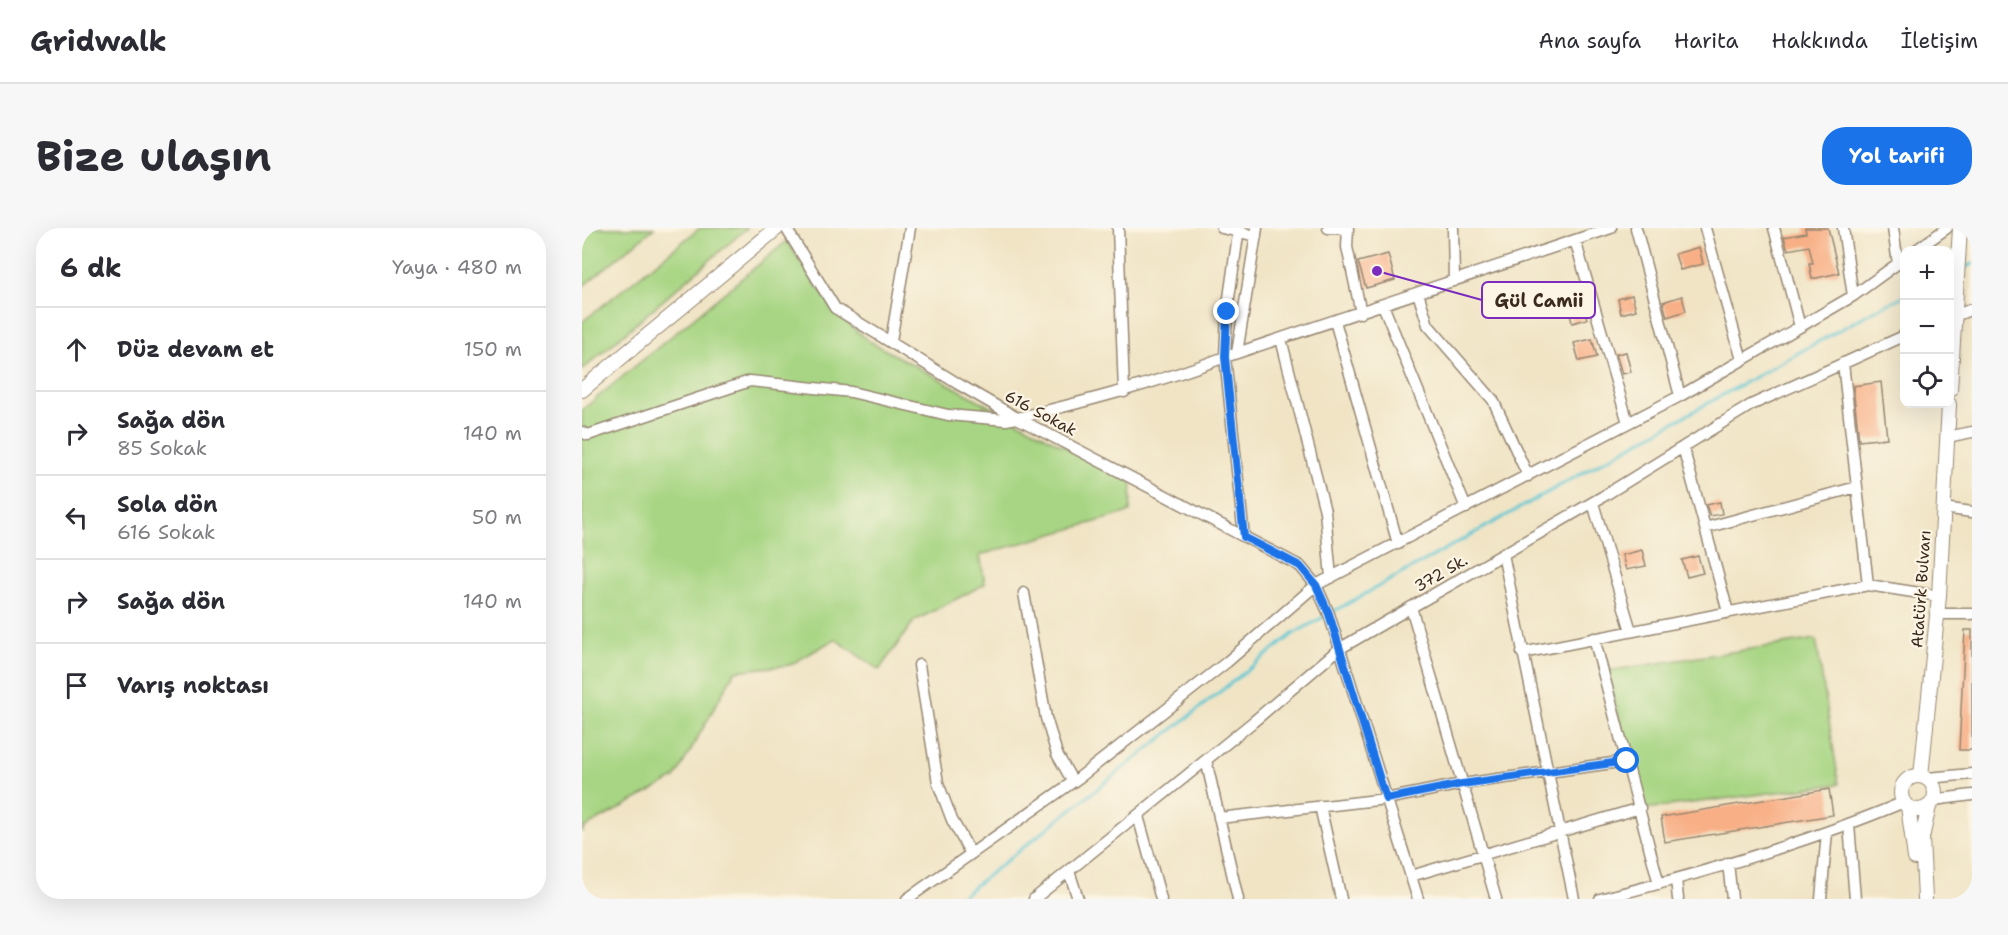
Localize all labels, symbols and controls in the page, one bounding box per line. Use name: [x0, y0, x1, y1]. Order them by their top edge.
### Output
text: Gridwalk: [30, 22, 167, 60]
text: Ana sayfa: [1539, 27, 1641, 55]
text: Harita: [1674, 27, 1739, 55]
text: Hakkında: [1772, 27, 1868, 55]
text: İletişim: [1901, 27, 1978, 55]
button: Yol tarifi: [1822, 127, 1972, 185]
text: Bize ulaşın: [36, 128, 271, 184]
map controls: [1900, 246, 1954, 408]
button: +: [1900, 246, 1954, 300]
text: 6 dk: [60, 250, 122, 285]
text: Yaya · 480 m: [392, 254, 522, 280]
callout: Gül Camii: [1482, 282, 1595, 318]
text: Gül Camii: [1495, 289, 1583, 313]
route end: [1213, 298, 1239, 324]
button: −: [1900, 300, 1954, 354]
icon: ahead: [60, 333, 93, 366]
text: Düz devam et: [117, 335, 274, 364]
text: 150 m: [464, 336, 522, 362]
button: locate: [1900, 354, 1954, 408]
street label: 616 Sokak: [1001, 385, 1081, 441]
text: Sağa dön: [117, 406, 225, 435]
icon: right: [60, 417, 93, 450]
text: 140 m: [463, 420, 522, 446]
text: 85 Sokak: [117, 435, 207, 461]
text: Sola dön: [117, 490, 218, 519]
icon: left: [60, 501, 93, 534]
text: 50 m: [472, 504, 522, 530]
text: 616 Sokak: [117, 519, 216, 545]
street label: Atatürk Bulvarı: [1906, 529, 1936, 649]
street label: 372 Sk.: [1411, 549, 1471, 597]
icon: right: [60, 585, 93, 618]
text: Sağa dön: [117, 587, 225, 616]
text: 140 m: [463, 588, 522, 614]
icon: arrive: [60, 669, 93, 702]
text: Varış noktası: [117, 671, 269, 700]
route start: [1613, 747, 1639, 773]

